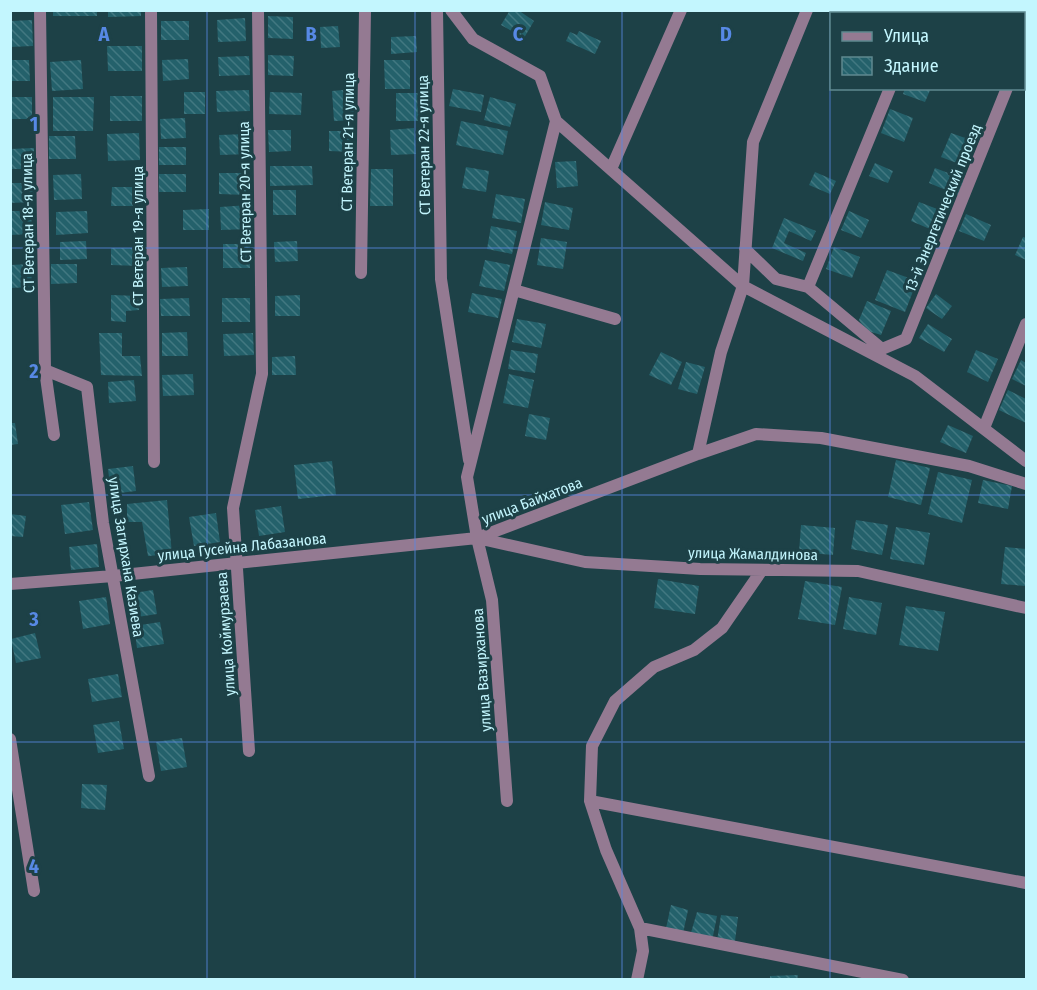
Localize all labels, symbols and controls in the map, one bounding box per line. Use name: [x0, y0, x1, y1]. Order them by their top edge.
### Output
legend: [830, 12, 1025, 90]
text: A: [98, 22, 111, 46]
text: B: [305, 22, 317, 46]
text: C: [513, 22, 524, 46]
text: D: [720, 22, 732, 46]
text: Улица: [883, 25, 929, 47]
text: Здание: [884, 55, 939, 77]
street label: СТ Ветеран 21-я улица: [338, 72, 358, 212]
street label: СТ Ветеран 22-я улица: [414, 75, 434, 215]
text: 1: [30, 112, 38, 136]
street label: СТ Ветеран 20-я улица: [235, 121, 255, 263]
street label: 13-й Энергетический проезд: [901, 121, 985, 295]
street label: СТ Ветеран 18-я улица: [18, 153, 38, 293]
street label: СТ Ветеран 19-я улица: [129, 166, 147, 306]
text: 2: [28, 359, 39, 383]
street label: улица Байхатова: [479, 474, 585, 528]
street label: улица Загирхана Казиева: [104, 476, 148, 638]
street label: улица Гусейна Лабазанова: [157, 529, 327, 565]
street label: улица Жамалдинова: [688, 544, 818, 564]
street label: улица Коймурзаева: [213, 571, 239, 697]
text: 3: [28, 607, 39, 631]
street label: улица Вазирханова: [469, 608, 495, 732]
text: 4: [29, 854, 39, 878]

